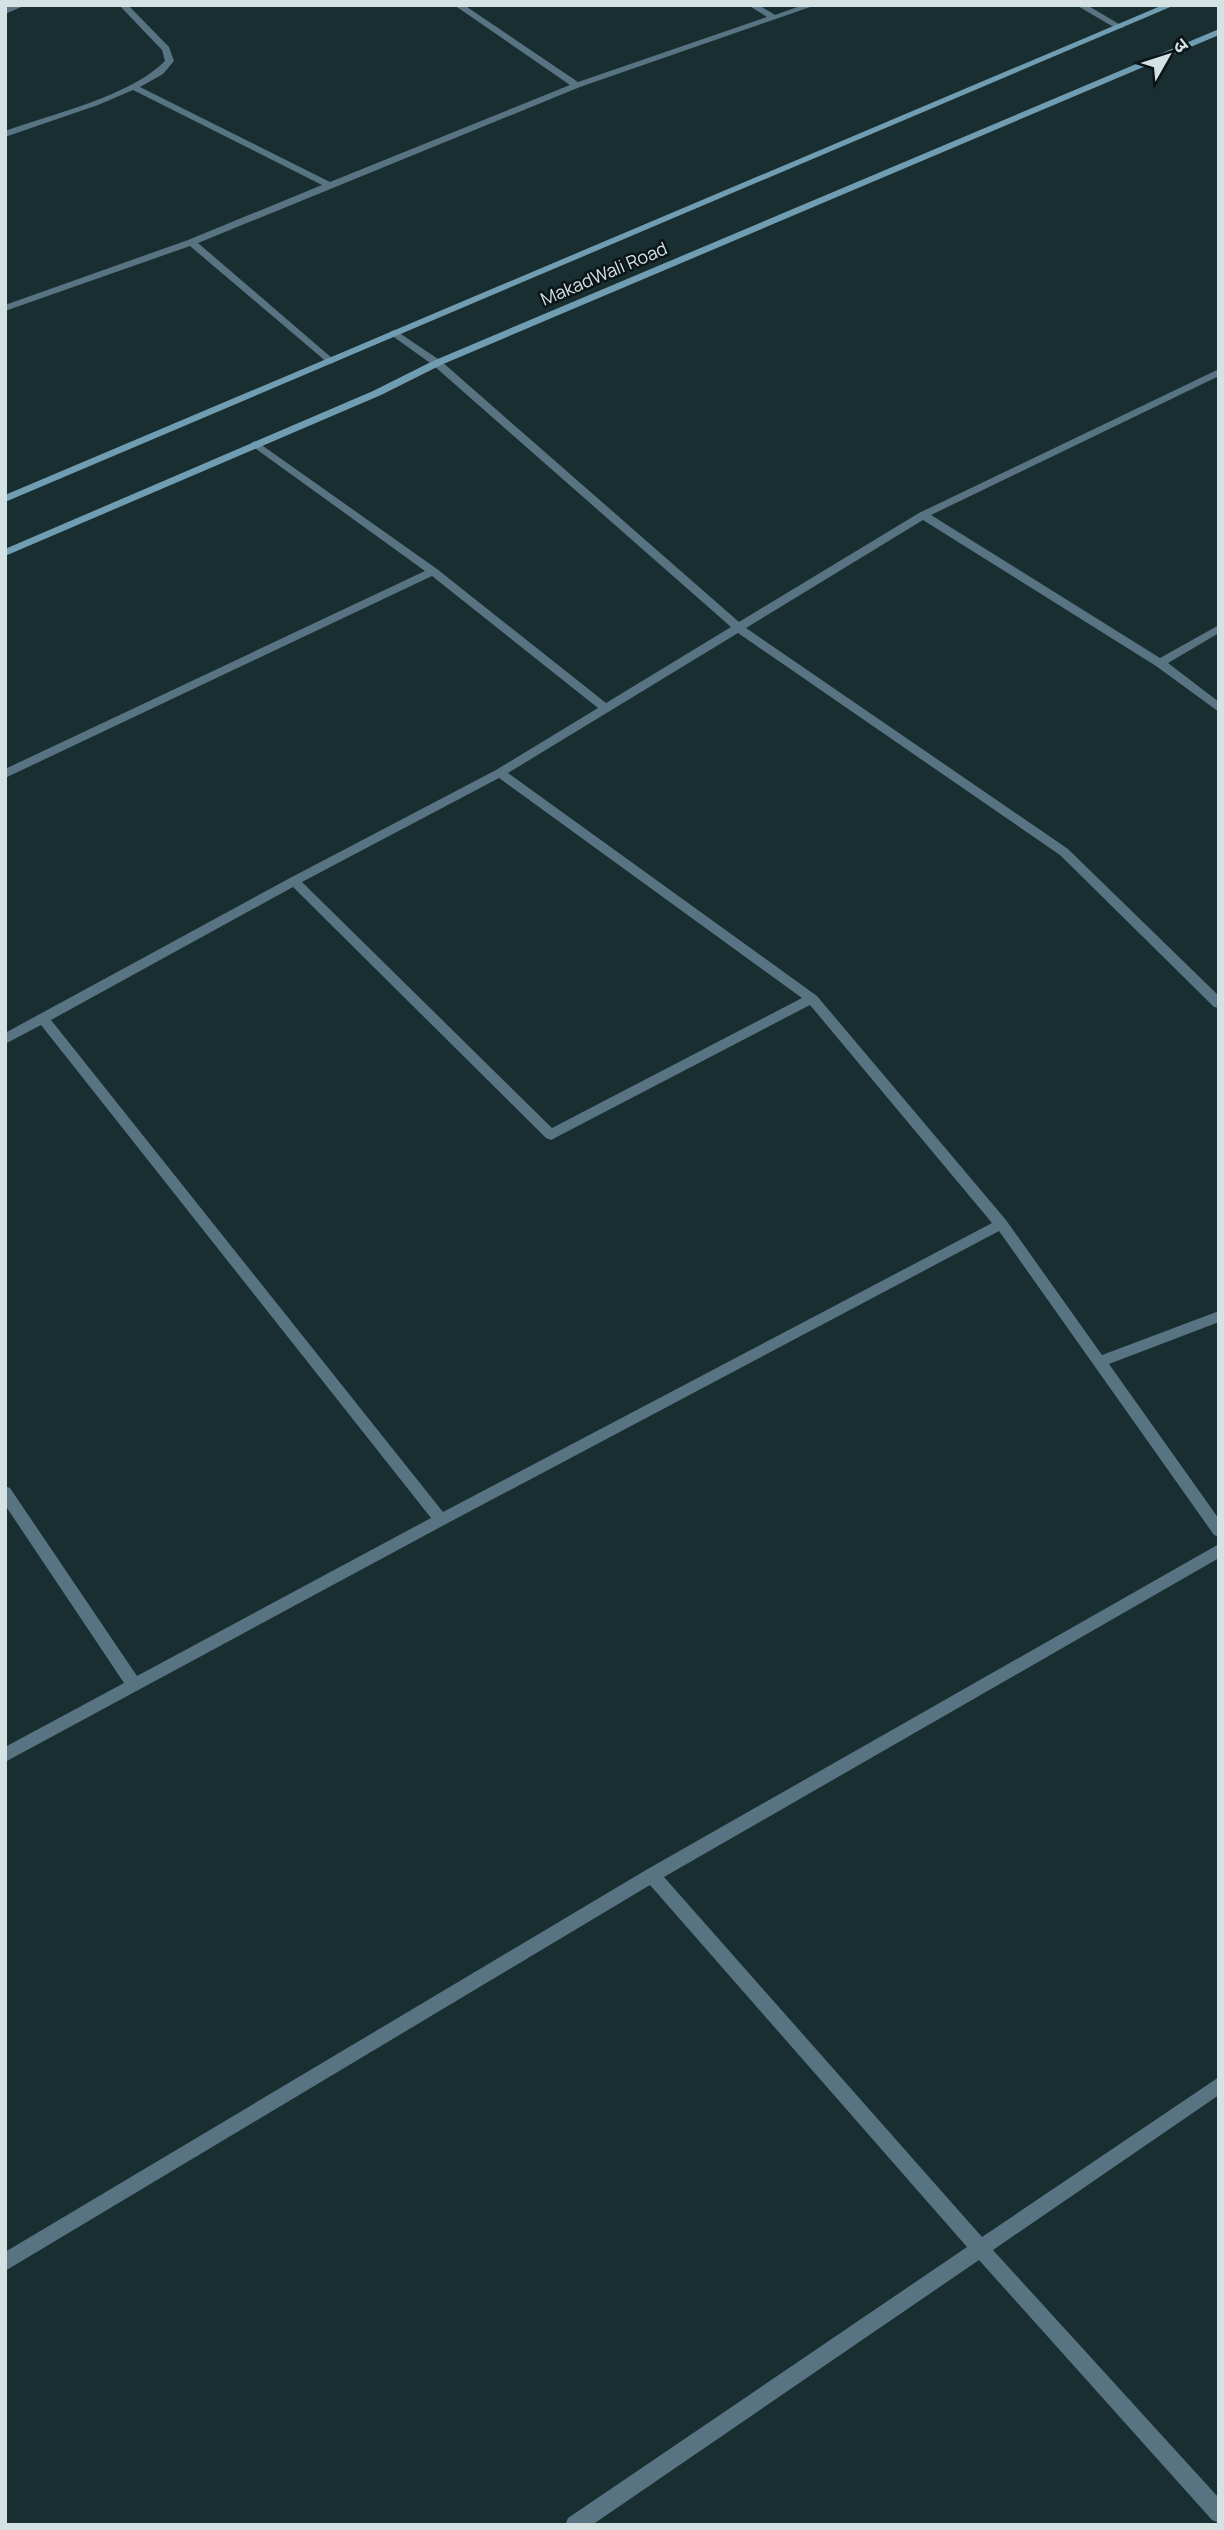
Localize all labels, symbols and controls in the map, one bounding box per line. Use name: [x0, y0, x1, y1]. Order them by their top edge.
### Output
north arrow: [1133, 21, 1203, 91]
text: उ: [1168, 33, 1195, 58]
street label: MakadWali Road: [537, 236, 671, 311]

